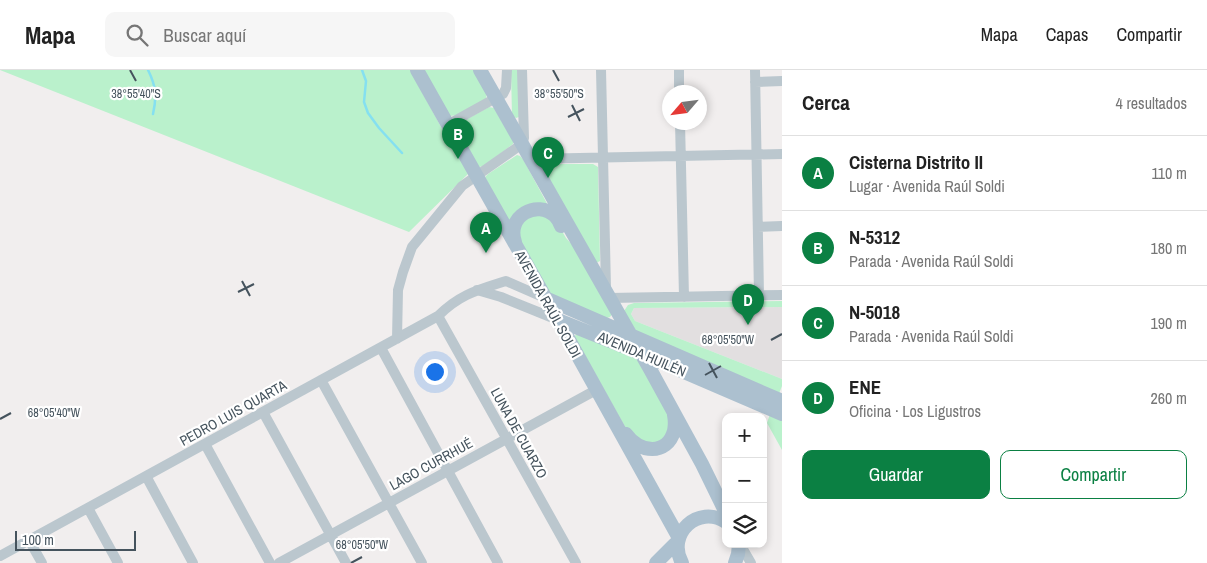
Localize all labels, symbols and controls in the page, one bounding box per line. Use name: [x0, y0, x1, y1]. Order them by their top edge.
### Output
search box: [105, 12, 455, 57]
text: Mapa: [25, 19, 75, 51]
icon: search: [123, 21, 151, 49]
text: Buscar aquí: [163, 22, 246, 48]
text: Mapa: [981, 22, 1018, 47]
text: Capas: [1046, 22, 1088, 47]
text: Compartir: [1116, 22, 1182, 47]
north arrow: [662, 85, 707, 130]
text: 38°55'40"S: [111, 86, 161, 102]
text: 38°55'50"S: [534, 86, 584, 102]
text: Cerca: [802, 88, 850, 117]
text: 4 resultados: [1116, 92, 1187, 114]
pin: B: [442, 118, 474, 159]
pin: C: [532, 137, 564, 178]
text: Cisterna Distrito II: [849, 149, 983, 175]
text: A: [813, 162, 823, 184]
text: 110 m: [1151, 162, 1187, 184]
text: Lugar · Avenida Raúl Soldi: [849, 175, 1005, 197]
pin: A: [470, 212, 502, 253]
text: N-5312: [849, 224, 900, 250]
text: B: [813, 237, 823, 259]
text: 180 m: [1151, 237, 1187, 259]
street label: AVENIDA RAÚL SOLDI: [511, 246, 585, 361]
text: Parada · Avenida Raúl Soldi: [849, 250, 1014, 272]
pin: D: [732, 284, 764, 325]
text: N-5018: [849, 299, 900, 325]
text: C: [813, 312, 823, 334]
text: 190 m: [1151, 312, 1187, 334]
text: Parada · Avenida Raúl Soldi: [849, 325, 1014, 347]
street label: AVENIDA HUILÉN: [594, 327, 689, 381]
text: 68°05'50"W: [702, 332, 755, 348]
your location: [422, 359, 448, 385]
text: ENE: [849, 374, 881, 400]
street label: PEDRO LUIS QUARTA: [176, 376, 290, 450]
street label: LUNA DE CUARZO: [487, 385, 551, 481]
text: D: [813, 387, 823, 409]
text: 260 m: [1151, 387, 1187, 409]
text: Oficina · Los Ligustros: [849, 400, 981, 422]
text: 68°05'40"W: [28, 405, 81, 421]
map controls: [722, 413, 767, 548]
button: +: [722, 413, 767, 458]
street label: LAGO CURRHUÉ: [386, 434, 476, 494]
button: Guardar: [802, 450, 990, 499]
button: Compartir: [1000, 450, 1187, 499]
button: −: [722, 458, 767, 503]
button: layers: [722, 503, 767, 548]
scale bar: [15, 528, 136, 551]
text: 100 m: [22, 531, 54, 549]
text: 68°05'50"W: [336, 537, 389, 553]

